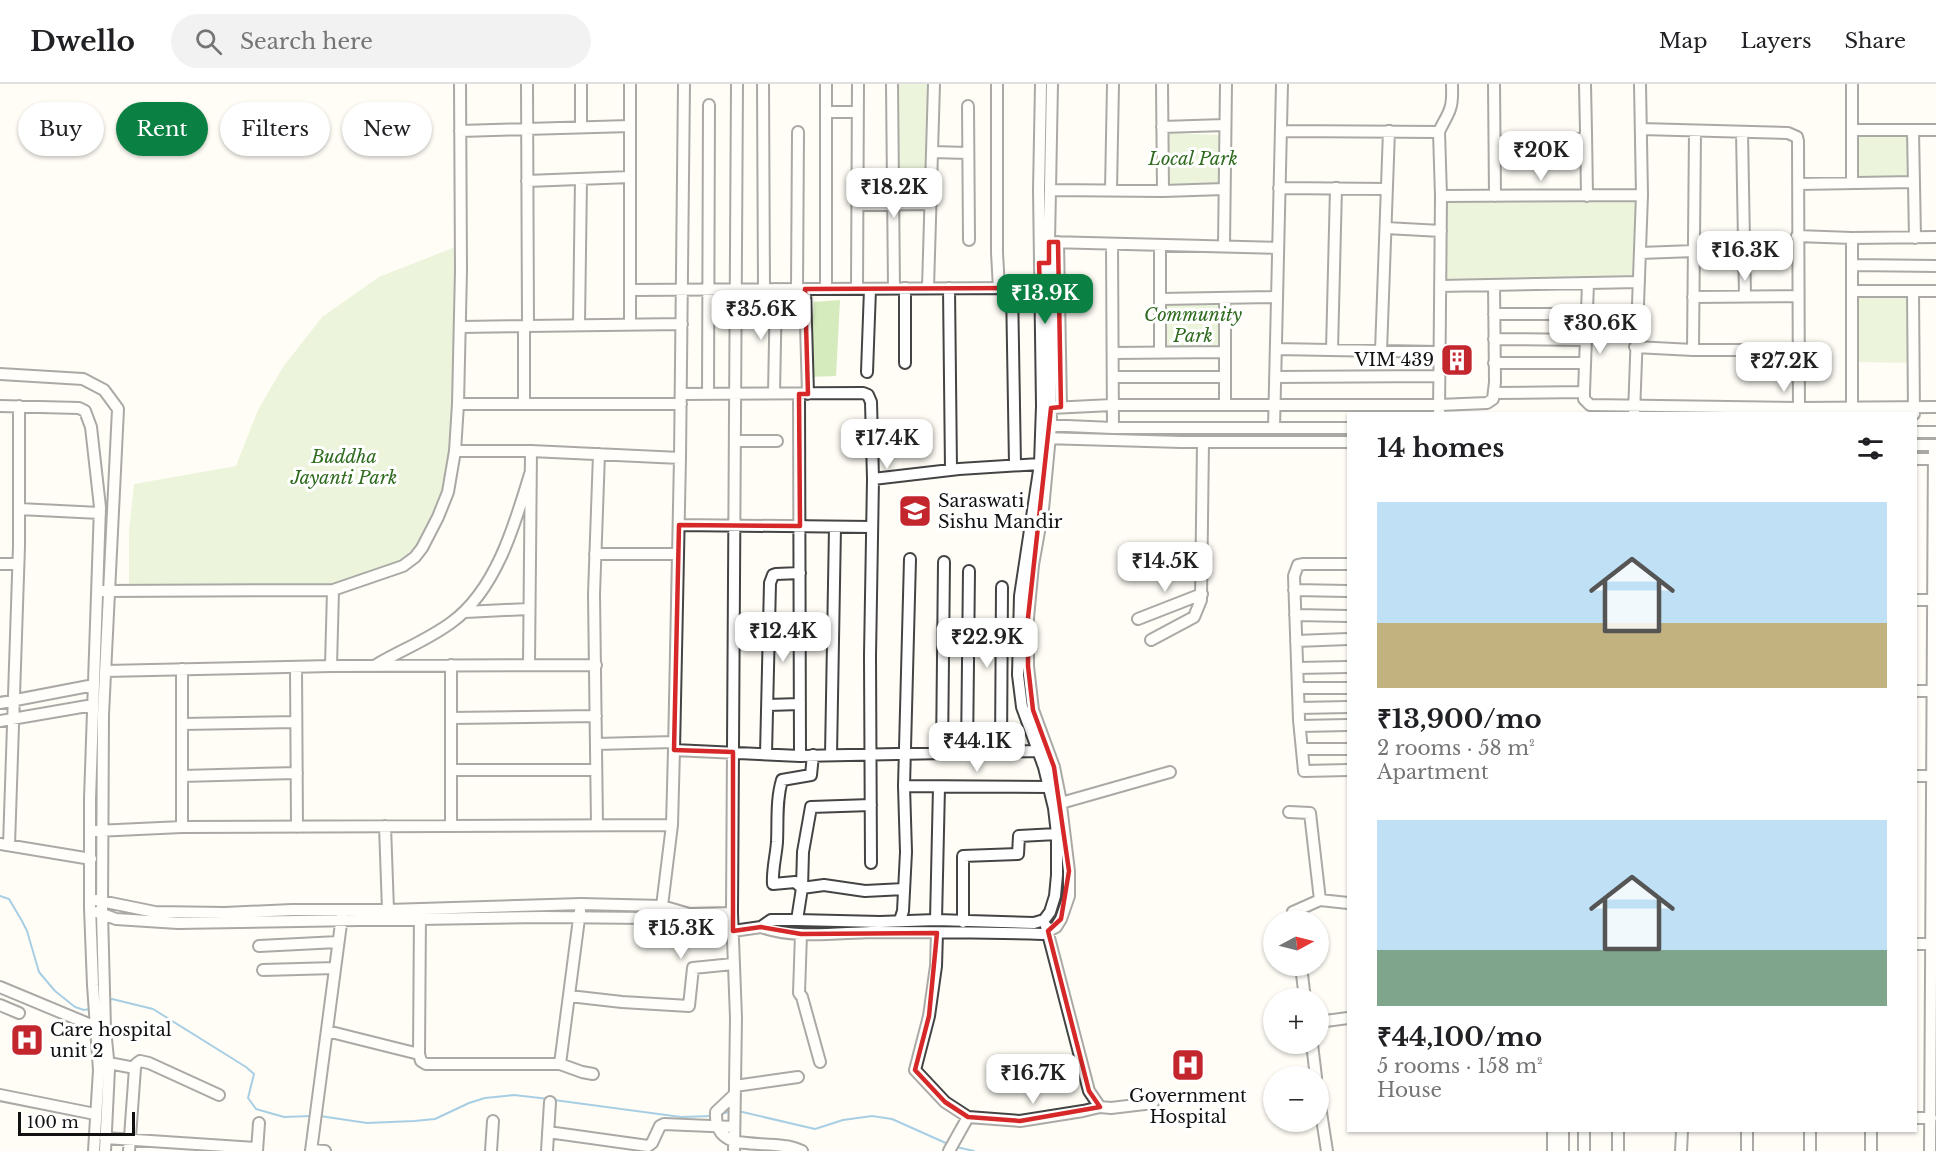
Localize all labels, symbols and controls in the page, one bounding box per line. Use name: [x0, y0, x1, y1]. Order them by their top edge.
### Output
search box: [171, 14, 591, 68]
text: Dwello: [30, 24, 135, 59]
icon: search: [192, 25, 225, 58]
text: Search here: [240, 28, 373, 55]
text: Map: [1659, 28, 1708, 54]
text: Layers: [1741, 28, 1812, 54]
text: Share: [1845, 28, 1906, 54]
chip: Buy: [18, 102, 104, 156]
chip: Rent: [116, 102, 208, 156]
chip: Filters: [220, 102, 330, 156]
chip: New: [342, 102, 432, 156]
pin: ₹20K: [1505, 131, 1577, 182]
text: ₹20K: [1513, 138, 1569, 162]
park label: Local Park: [1147, 148, 1238, 170]
pin: ₹18.2K: [845, 168, 943, 219]
text: ₹18.2K: [860, 175, 928, 199]
pin: ₹16.3K: [1696, 231, 1794, 282]
text: ₹16.3K: [1711, 238, 1779, 262]
pin: ₹13.9K: [996, 274, 1094, 325]
text: ₹13.9K: [1011, 281, 1079, 305]
pin: ₹35.6K: [712, 290, 810, 341]
text: ₹35.6K: [726, 297, 796, 321]
park label: Community Park: [1144, 304, 1243, 347]
pin: ₹30.6K: [1551, 304, 1649, 355]
text: ₹30.6K: [1563, 311, 1637, 335]
building icon: VIM 439: [1439, 342, 1475, 378]
pin: ₹27.2K: [1735, 342, 1833, 393]
place label: VIM 439: [1353, 349, 1434, 371]
text: ₹27.2K: [1750, 349, 1818, 373]
pin: ₹17.4K: [838, 419, 936, 470]
text: ₹17.4K: [855, 426, 919, 450]
text: 14 homes: [1377, 432, 1504, 464]
icon: filters: [1854, 432, 1887, 465]
park label: Buddha Jayanti Park: [290, 446, 397, 489]
place label: Saraswati Sishu Mandir: [938, 490, 1063, 533]
school or university icon: Saraswati Sishu Mandir: [897, 493, 933, 529]
icon: home: [1578, 541, 1686, 649]
pin: ₹14.5K: [1116, 542, 1214, 593]
text: ₹14.5K: [1132, 549, 1198, 573]
pin: ₹12.4K: [734, 612, 832, 663]
pin: ₹22.9K: [938, 618, 1036, 669]
text: ₹12.4K: [749, 619, 817, 643]
text: ₹22.9K: [951, 625, 1023, 649]
text: ₹13,900/mo: [1377, 703, 1542, 735]
pin: ₹44.1K: [928, 722, 1026, 773]
text: ₹44.1K: [943, 729, 1011, 753]
text: 2 rooms · 58 m²: [1377, 736, 1535, 760]
text: Apartment: [1377, 760, 1488, 784]
icon: home: [1578, 859, 1686, 967]
pin: ₹15.3K: [632, 909, 730, 960]
north arrow: [1263, 910, 1329, 976]
map controls: [1263, 910, 1329, 1132]
text: ₹15.3K: [648, 916, 714, 940]
button: +: [1263, 988, 1329, 1054]
place label: Care hospital unit 2: [50, 1019, 172, 1062]
text: ₹44,100/mo: [1377, 1021, 1542, 1053]
hospital icon: Care hospital unit 2: [9, 1022, 45, 1058]
hospital icon: Government Hospital: [1170, 1047, 1206, 1083]
pin: ₹16.7K: [984, 1054, 1082, 1105]
text: 5 rooms · 158 m²: [1377, 1054, 1543, 1078]
text: ₹16.7K: [1000, 1061, 1066, 1085]
button: −: [1263, 1066, 1329, 1132]
text: House: [1377, 1078, 1442, 1102]
place label: Government Hospital: [1129, 1085, 1247, 1128]
scale bar: [18, 1109, 135, 1136]
text: 100 m: [27, 1112, 79, 1132]

